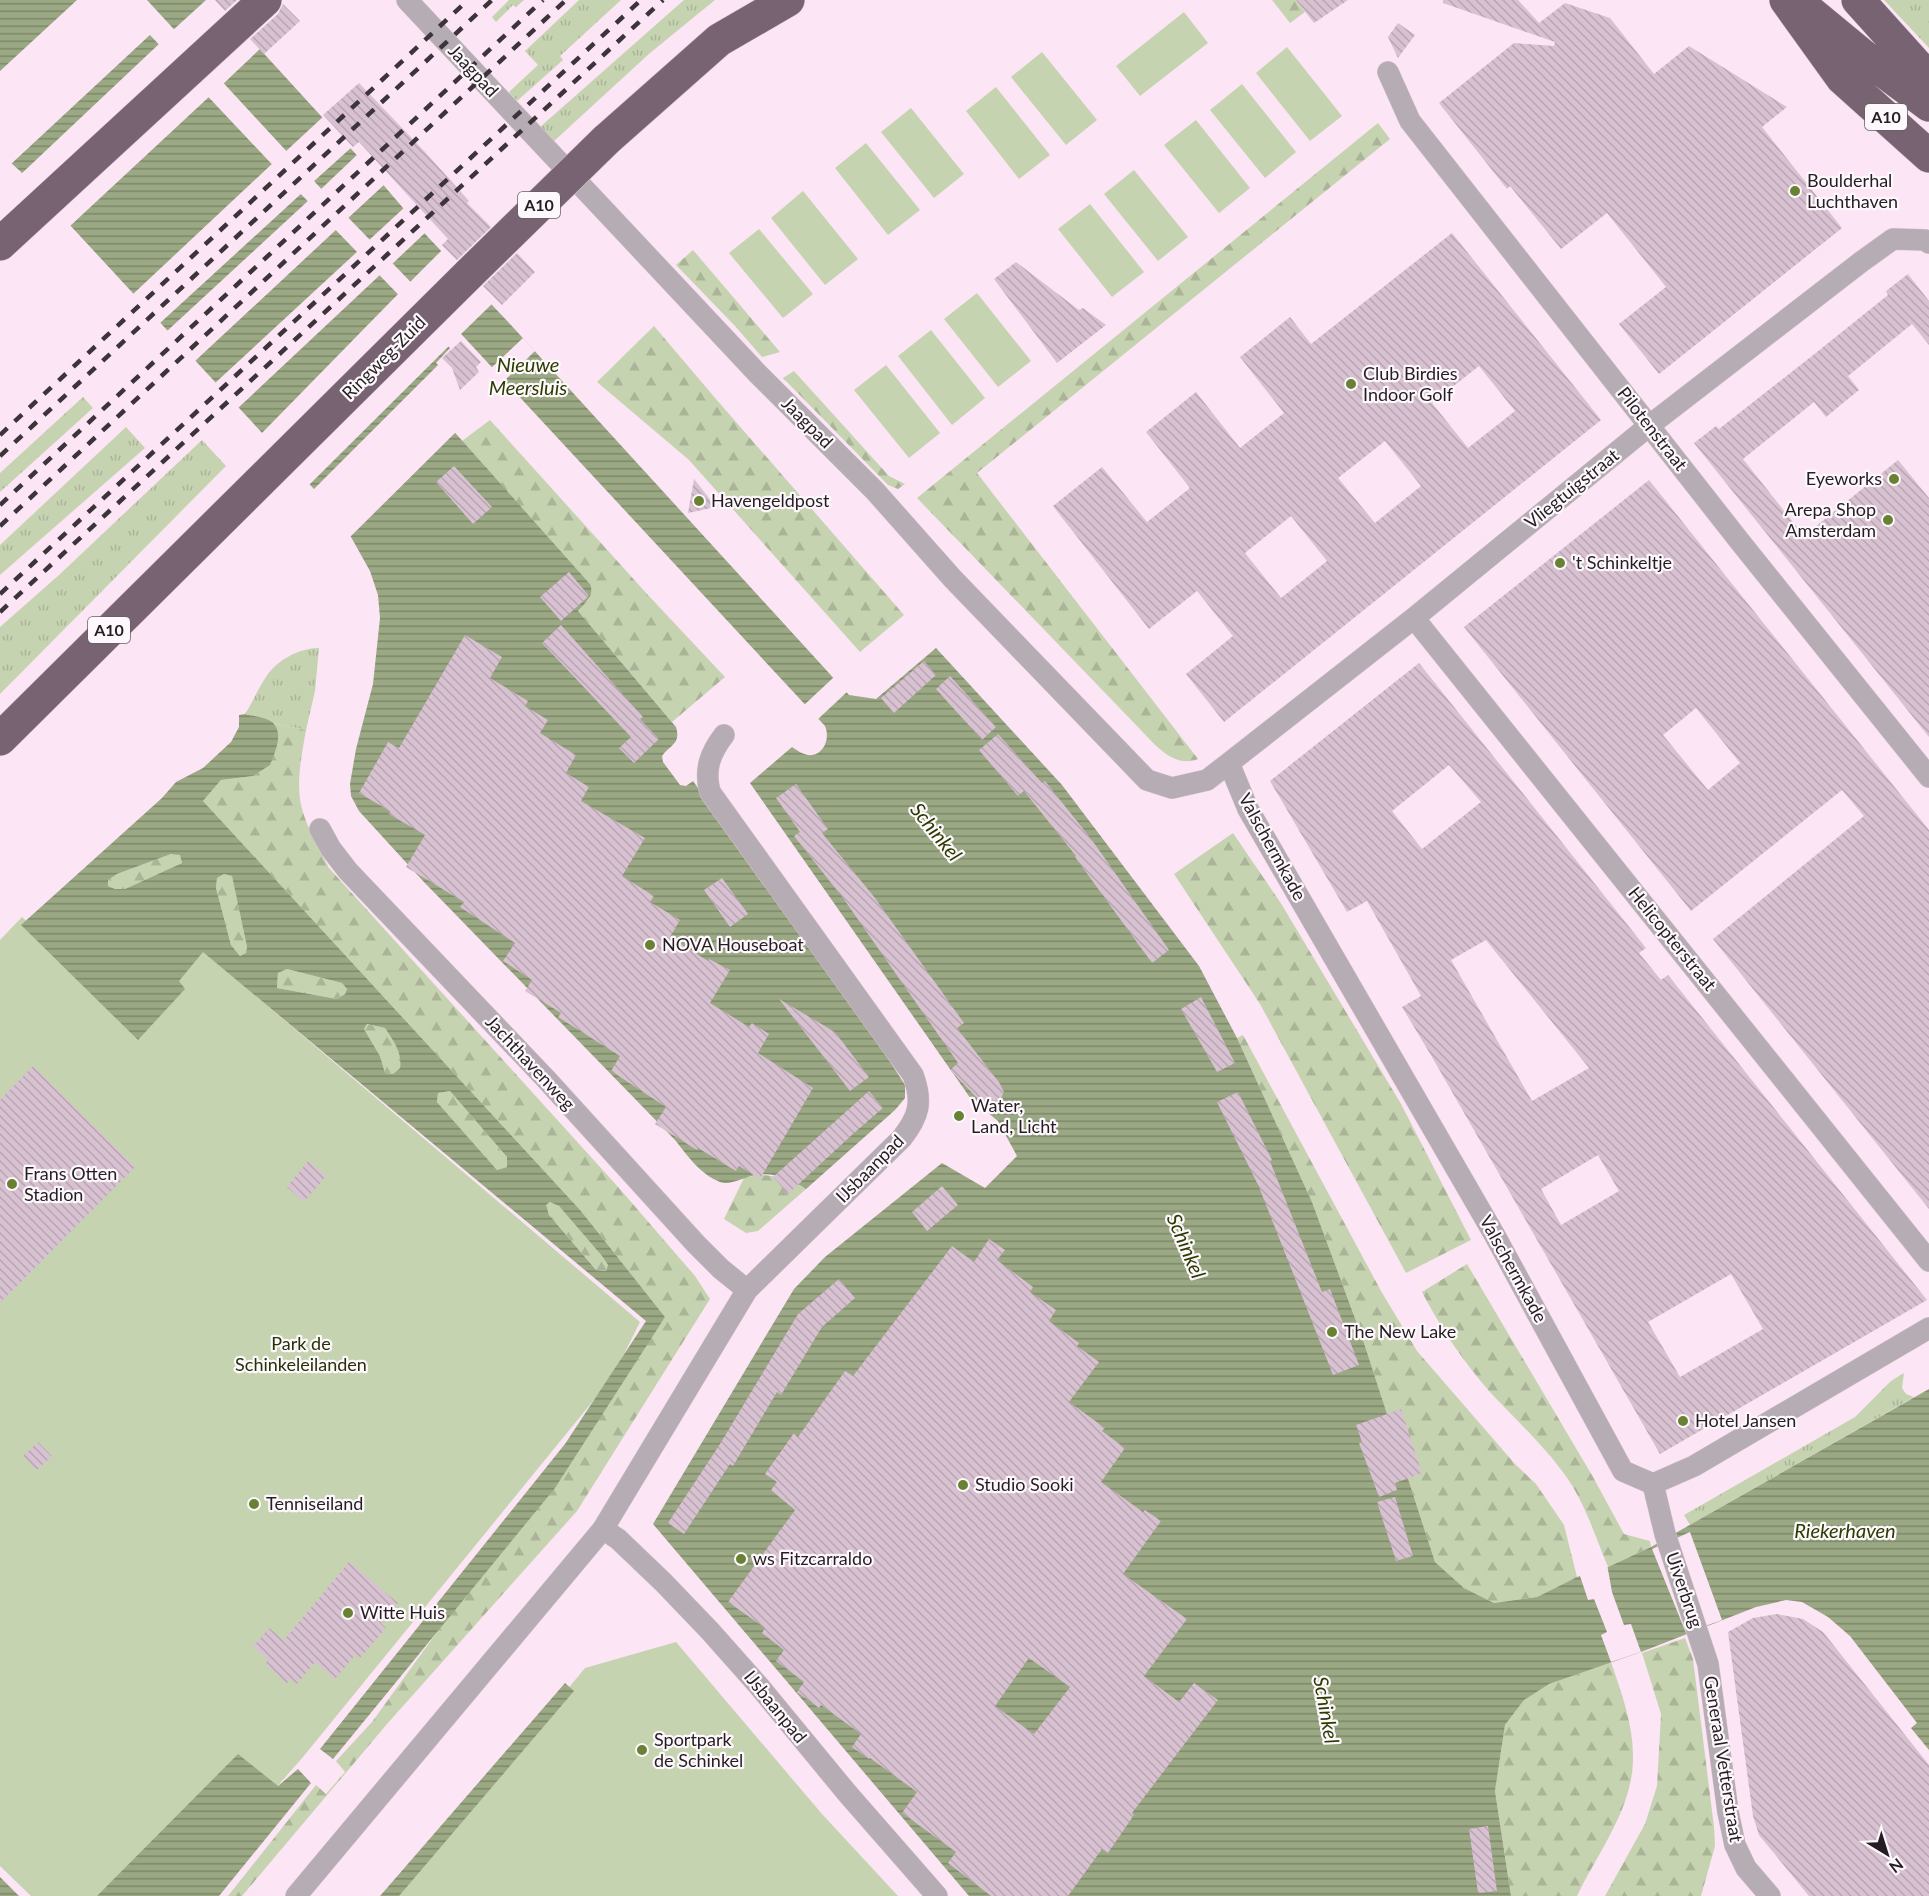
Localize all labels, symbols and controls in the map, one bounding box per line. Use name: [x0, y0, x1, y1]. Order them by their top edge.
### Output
street label: Jaagpad: [444, 40, 503, 101]
road number: A10: [1865, 104, 1907, 130]
place label: Boulderhal Luchthaven: [1807, 169, 1898, 212]
marker: Boulderhal Luchthaven: [1788, 184, 1802, 198]
road number: A10: [518, 192, 560, 218]
street label: Ringweg-Zuid: [337, 311, 430, 404]
water label: Nieuwe Meersluis: [489, 352, 567, 399]
place label: Club Birdies Indoor Golf: [1363, 362, 1458, 405]
marker: Club Birdies Indoor Golf: [1344, 377, 1358, 391]
street label: Pilotenstraat: [1613, 382, 1693, 475]
street label: Jaagpad: [777, 392, 838, 453]
street label: Vliegtuigstraat: [1520, 443, 1623, 533]
place label: Eyeworks: [1806, 467, 1882, 489]
marker: Eyeworks: [1887, 472, 1901, 486]
place label: Havengeldpost: [711, 489, 830, 511]
marker: Havengeldpost: [692, 494, 706, 508]
place label: Arepa Shop Amsterdam: [1785, 498, 1876, 541]
marker: Arepa Shop Amsterdam: [1881, 513, 1895, 527]
place label: 't Schinkeltje: [1572, 551, 1672, 573]
marker: 't Schinkeltje: [1553, 556, 1567, 570]
road number: A10: [88, 617, 130, 643]
street label: Valschermkade: [1234, 789, 1311, 904]
water label: Schinkel: [906, 797, 968, 866]
street label: Helicopterstraat: [1624, 882, 1722, 995]
place label: NOVA Houseboat: [662, 933, 804, 955]
marker: NOVA Houseboat: [643, 938, 657, 952]
street label: Jachthavenweg: [481, 1010, 580, 1114]
place label: Water, Land, Licht: [971, 1094, 1057, 1137]
marker: Water, Land, Licht: [952, 1109, 966, 1123]
street label: IJsbaanpad: [831, 1130, 908, 1207]
place label: Frans Otten Stadion: [24, 1162, 117, 1205]
marker: Frans Otten Stadion: [5, 1177, 19, 1191]
water label: Schinkel: [1163, 1210, 1211, 1282]
street label: Valschermkade: [1475, 1211, 1552, 1326]
place label: The New Lake: [1344, 1320, 1456, 1342]
marker: The New Lake: [1325, 1325, 1339, 1339]
park label: Park de Schinkeleilanden: [235, 1332, 367, 1375]
place label: Hotel Jansen: [1695, 1409, 1796, 1431]
marker: Hotel Jansen: [1676, 1414, 1690, 1428]
place label: Studio Sooki: [975, 1473, 1074, 1495]
marker: Studio Sooki: [956, 1478, 970, 1492]
place label: Tenniseiland: [266, 1492, 363, 1514]
marker: Tenniseiland: [247, 1497, 261, 1511]
water label: Riekerhaven: [1794, 1518, 1896, 1542]
place label: ws Fitzcarraldo: [753, 1547, 872, 1569]
street label: Uiverbrug: [1662, 1549, 1708, 1630]
marker: ws Fitzcarraldo: [734, 1552, 748, 1566]
place label: Witte Huis: [360, 1601, 445, 1623]
marker: Witte Huis: [341, 1606, 355, 1620]
street label: IJsbaanpad: [740, 1666, 812, 1747]
water label: Schinkel: [1309, 1674, 1345, 1746]
street label: Generaal Vetterstraat: [1700, 1674, 1748, 1844]
place label: Sportpark de Schinkel: [654, 1728, 743, 1771]
marker: Sportpark de Schinkel: [635, 1743, 649, 1757]
north arrow: [1857, 1824, 1917, 1884]
text: N: [1886, 1855, 1907, 1877]

